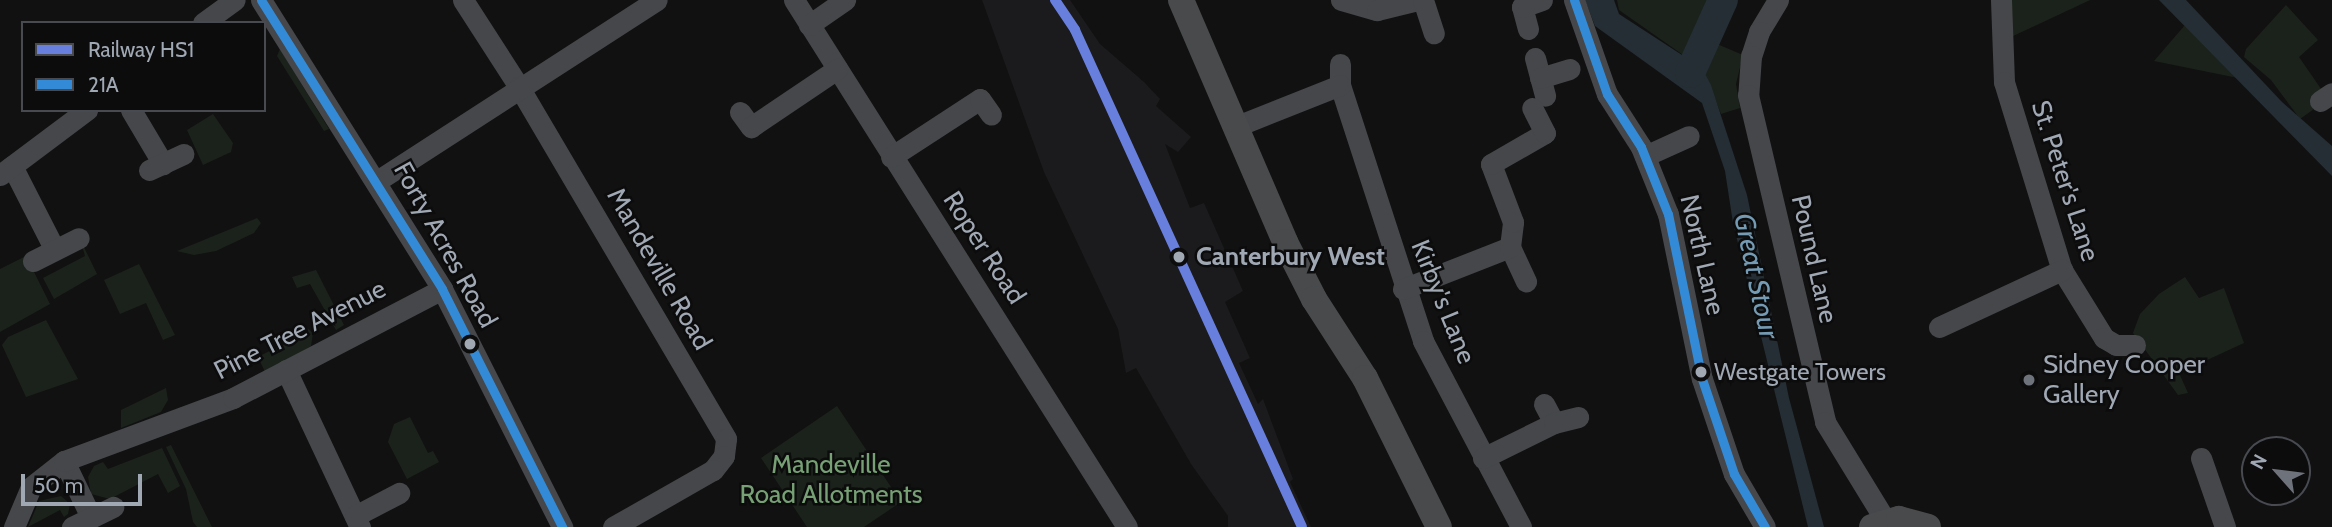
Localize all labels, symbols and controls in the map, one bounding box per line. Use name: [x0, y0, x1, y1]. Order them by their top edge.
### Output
legend: [21, 21, 266, 112]
text: Railway HS1: [88, 37, 194, 62]
text: 21A: [88, 72, 119, 97]
street label: St. Peter's Lane: [2024, 97, 2106, 265]
street label: Forty Acres Road: [387, 157, 503, 333]
street label: Mandeville Road: [600, 183, 718, 355]
street label: Roper Road: [936, 186, 1032, 310]
street label: North Lane: [1673, 192, 1731, 318]
street label: Pound Lane: [1784, 192, 1844, 326]
water label: Great Stour: [1727, 210, 1787, 342]
street label: Kirby's Lane: [1404, 236, 1482, 368]
place label: Canterbury West: [1196, 241, 1385, 273]
marker: Canterbury West: [1168, 246, 1190, 268]
street label: Pine Tree Avenue: [209, 273, 391, 387]
unlabelled marker: [463, 337, 477, 351]
place label: Sidney Cooper Gallery: [2043, 349, 2205, 410]
place label: Westgate Towers: [1714, 358, 1886, 386]
marker: Westgate Towers: [1694, 365, 1708, 379]
marker: Sidney Cooper Gallery: [2021, 372, 2037, 388]
north arrow: [2241, 436, 2311, 506]
park label: Mandeville Road Allotments: [739, 449, 923, 510]
text: N: [2245, 451, 2272, 473]
scale bar: [24, 461, 145, 505]
text: 50 m: [34, 473, 83, 498]

